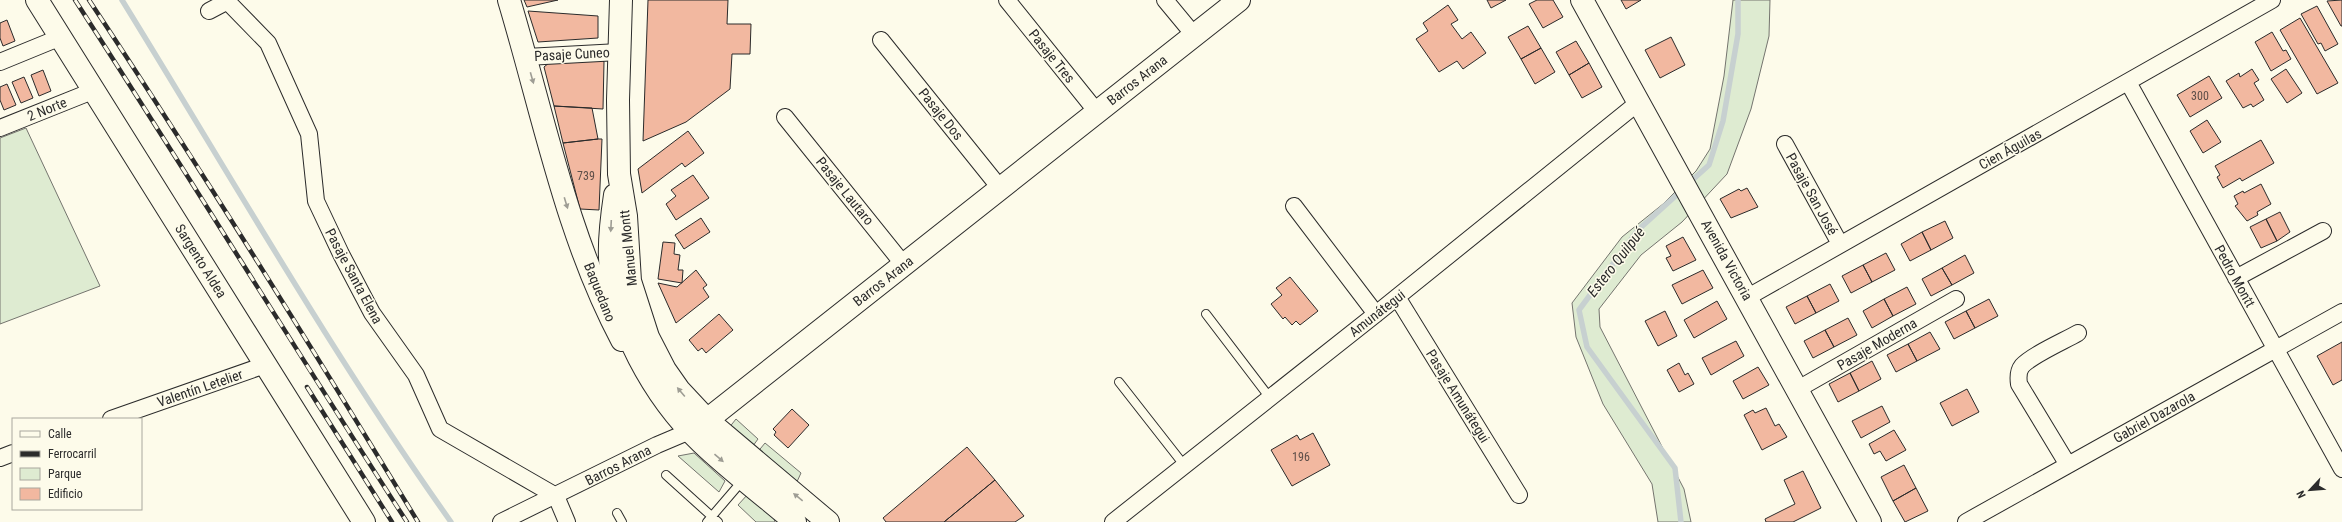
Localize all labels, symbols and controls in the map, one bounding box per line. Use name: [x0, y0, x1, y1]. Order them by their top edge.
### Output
street label: Pasaje Tres: [1026, 26, 1078, 86]
street label: Pasaje Cuneo: [534, 44, 610, 64]
street label: Barros Arana: [1104, 52, 1170, 108]
one-way arrow: [529, 72, 535, 84]
street label: Pasaje Dos: [915, 85, 967, 143]
house number: 300: [2191, 89, 2209, 103]
street label: 2 Norte: [25, 94, 69, 124]
street label: Cien Águilas: [1975, 124, 2044, 173]
street label: Pasaje San José: [1783, 150, 1841, 238]
street label: Pasaje Lautaro: [813, 154, 877, 228]
house number: 739: [577, 169, 595, 183]
one-way arrow: [563, 197, 569, 209]
street label: Manuel Montt: [616, 209, 640, 287]
street label: Avenida Victoria: [1698, 217, 1756, 303]
one-way arrow: [608, 220, 614, 233]
street label: Sargento Aldea: [172, 221, 230, 301]
water label: Estero Quilpué: [1583, 223, 1649, 300]
street label: Pasaje Santa Elena: [322, 226, 386, 326]
street label: Pedro Montt: [2211, 242, 2259, 310]
street label: Barros Arana: [850, 253, 916, 309]
street label: Baquedano: [581, 260, 619, 324]
street label: Amunátegui: [1346, 286, 1408, 340]
street label: Pasaje Moderna: [1834, 315, 1920, 373]
street label: Pasaje Amunátegui: [1423, 346, 1493, 446]
street label: Valentín Letelier: [155, 366, 245, 410]
one-way arrow: [676, 386, 685, 397]
street label: Gabriel Dazarola: [2110, 388, 2198, 446]
legend: [12, 418, 142, 510]
text: Calle: [48, 427, 72, 441]
street label: Barros Arana: [582, 442, 654, 488]
text: Ferrocarril: [48, 447, 97, 461]
house number: 196: [1292, 450, 1310, 464]
one-way arrow: [713, 453, 724, 462]
text: Parque: [48, 467, 82, 481]
north arrow: [2290, 470, 2330, 510]
text: Edificio: [48, 487, 83, 501]
text: N: [2294, 488, 2309, 500]
one-way arrow: [792, 493, 803, 502]

